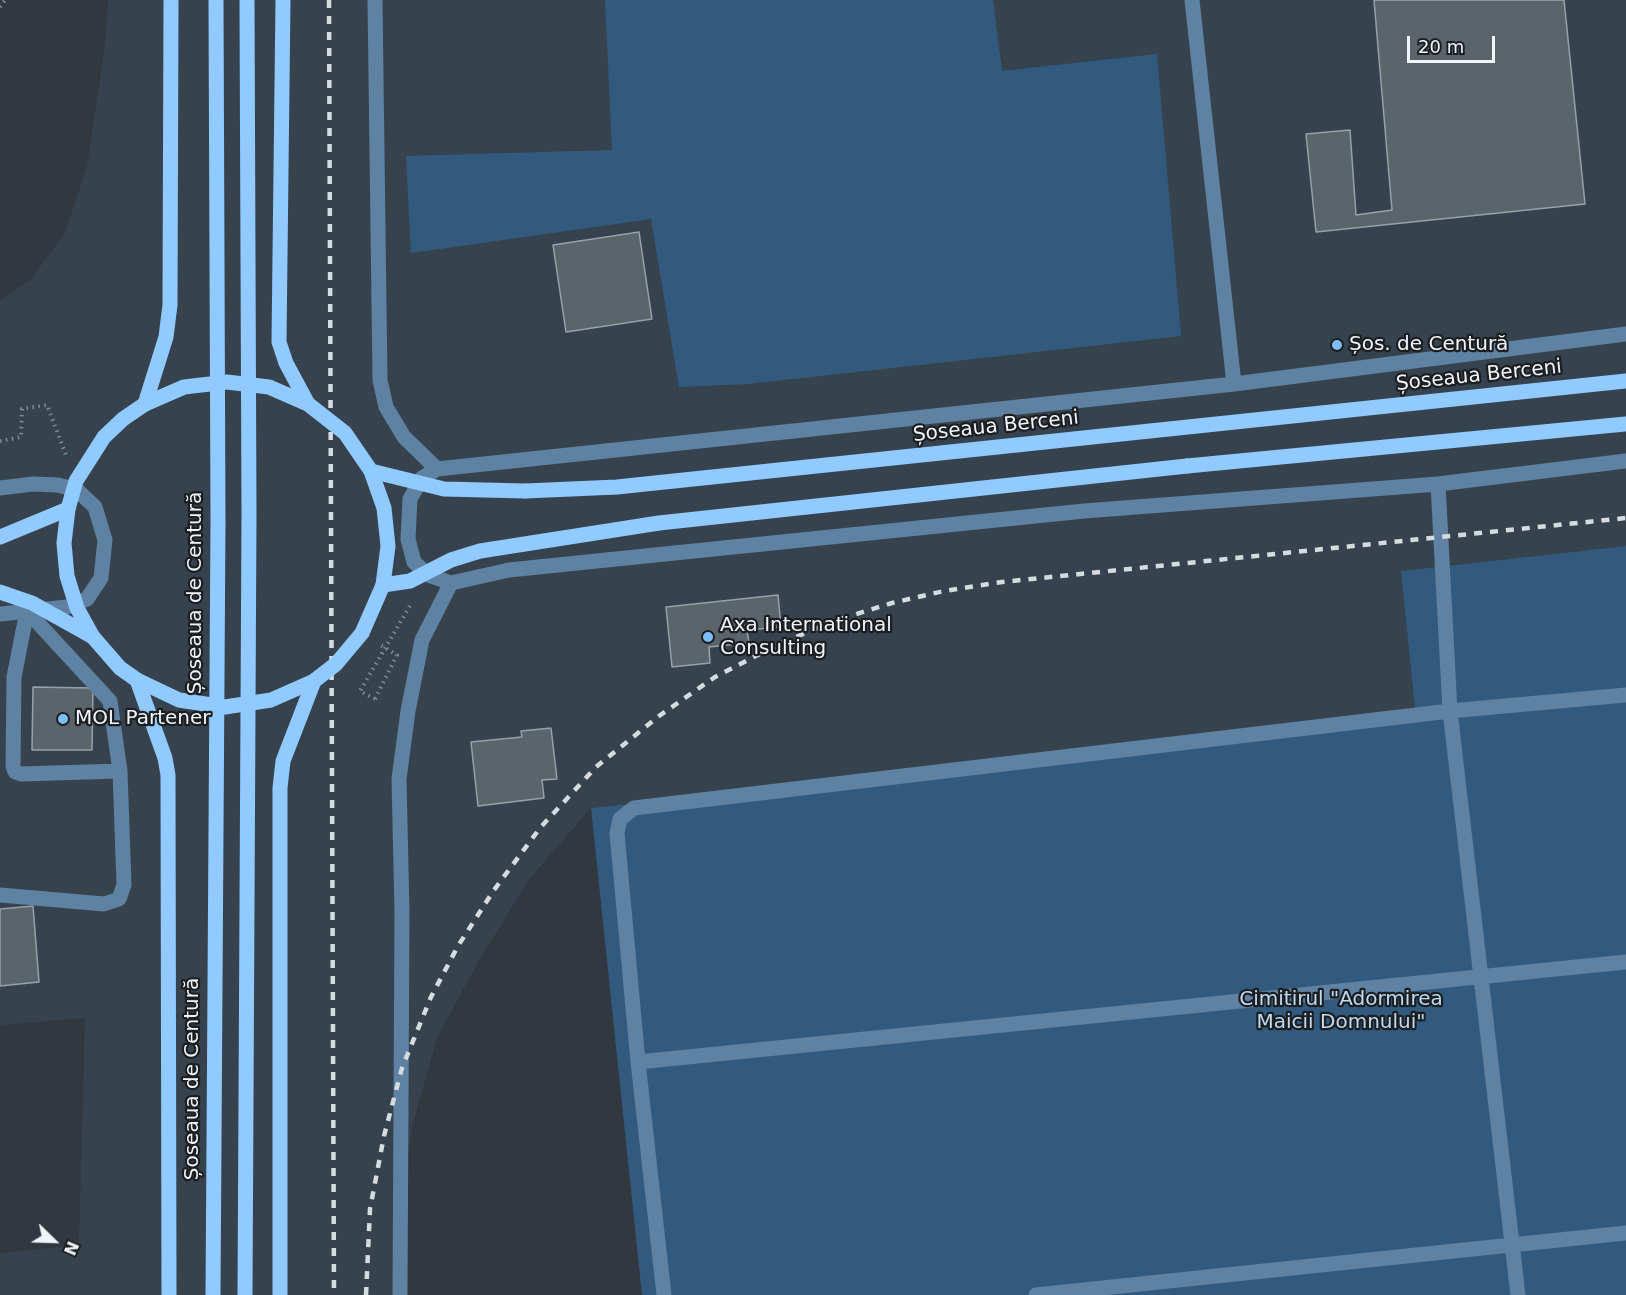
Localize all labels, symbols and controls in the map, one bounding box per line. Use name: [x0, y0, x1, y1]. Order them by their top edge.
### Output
scale bar: [1410, 24, 1498, 62]
text: 20 m: [1418, 36, 1464, 57]
place label: Șos. de Centură: [1349, 333, 1508, 357]
marker: Șos. de Centură: [1330, 338, 1344, 352]
street label: Șoseaua Berceni: [1395, 355, 1563, 397]
street label: Șoseaua Berceni: [912, 406, 1080, 448]
street label: Șoseaua de Centură: [184, 492, 208, 694]
place label: Axa International Consulting: [720, 614, 892, 661]
marker: Axa International Consulting: [701, 630, 715, 644]
place label: MOL Partener: [75, 707, 210, 731]
marker: MOL Partener: [56, 712, 70, 726]
street label: Șoseaua de Centură: [181, 978, 205, 1180]
park label: Cimitirul "Adormirea Maicii Domnului": [1239, 988, 1443, 1035]
north arrow: [24, 1211, 84, 1271]
text: N: [60, 1238, 82, 1258]

